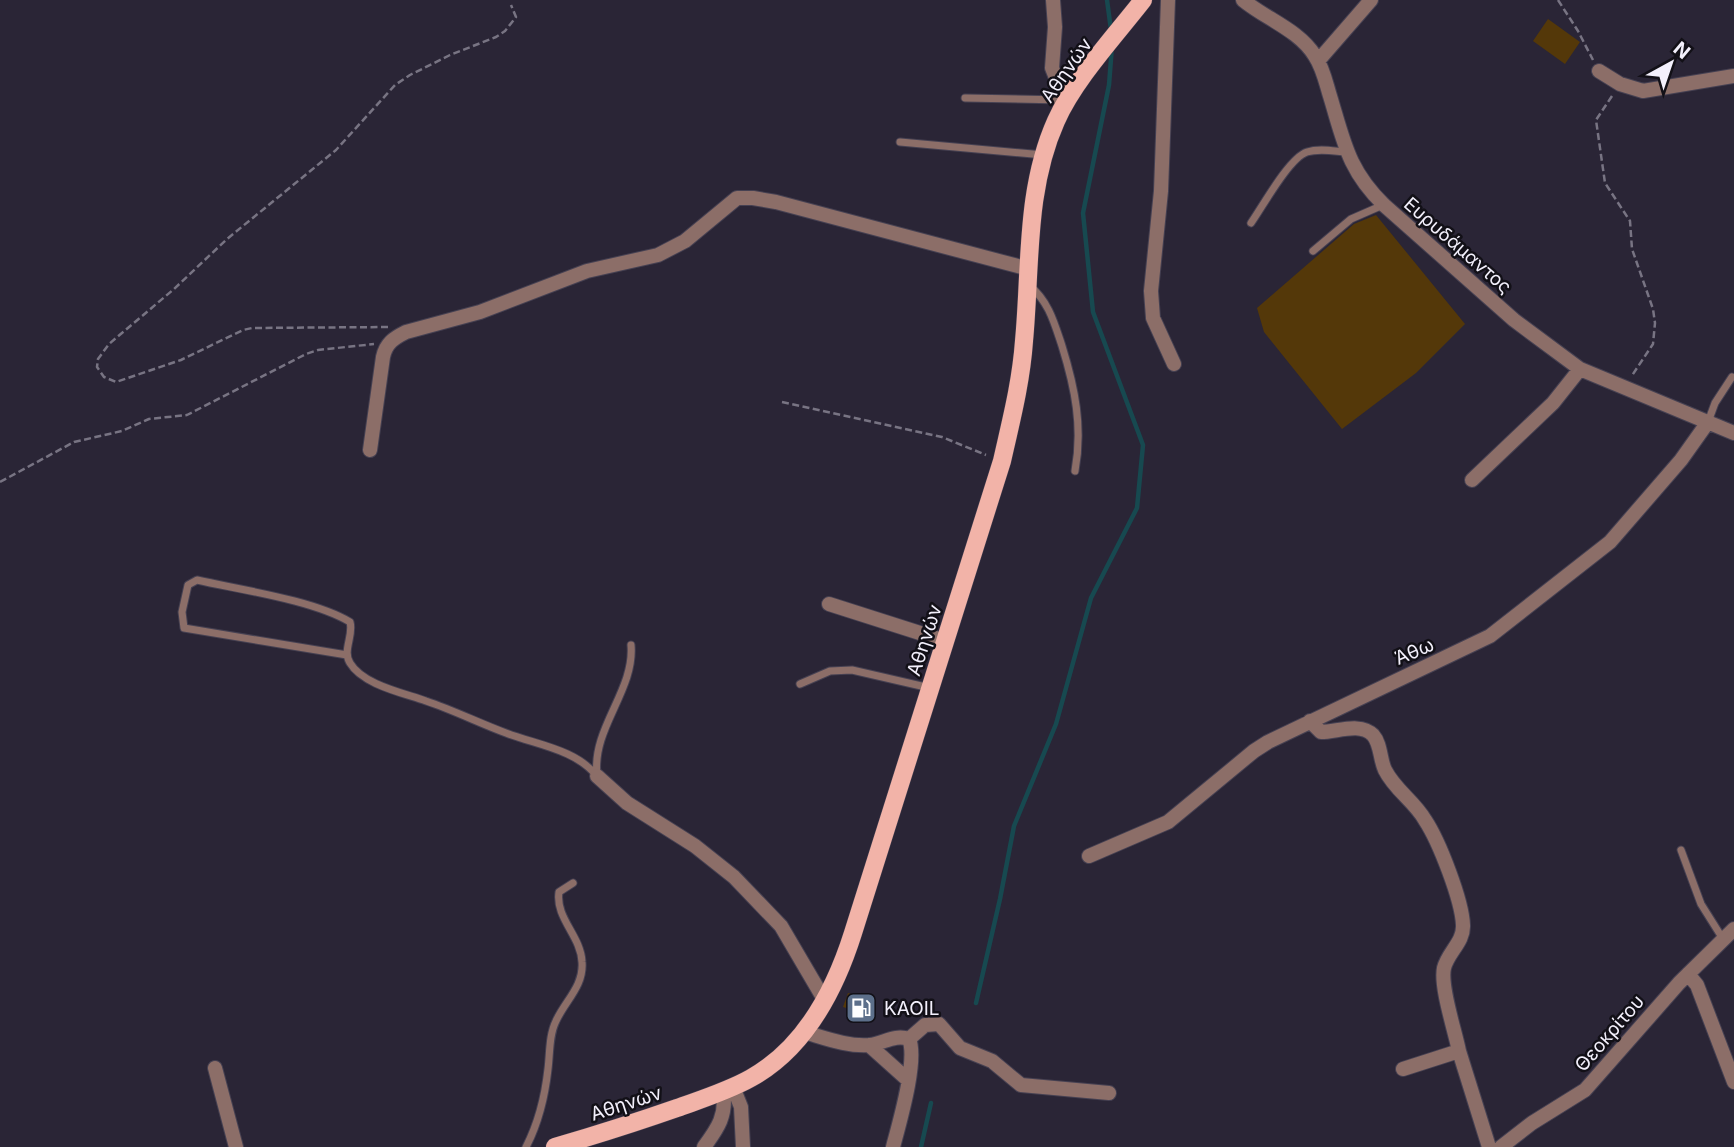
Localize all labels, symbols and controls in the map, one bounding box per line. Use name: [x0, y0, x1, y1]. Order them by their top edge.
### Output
north arrow: [1636, 28, 1706, 98]
street label: Αθηνών: [1036, 33, 1097, 107]
text: N: [1669, 37, 1695, 64]
street label: Ευρυδάμαντος: [1399, 192, 1516, 298]
street label: Αθηνών: [902, 602, 947, 679]
street label: Άθω: [1391, 633, 1437, 670]
street label: Θεοκρίτου: [1570, 990, 1649, 1076]
fuel station icon: KAOIL: [844, 991, 878, 1025]
place label: KAOIL: [884, 997, 940, 1020]
street label: Αθηνών: [588, 1081, 665, 1126]

